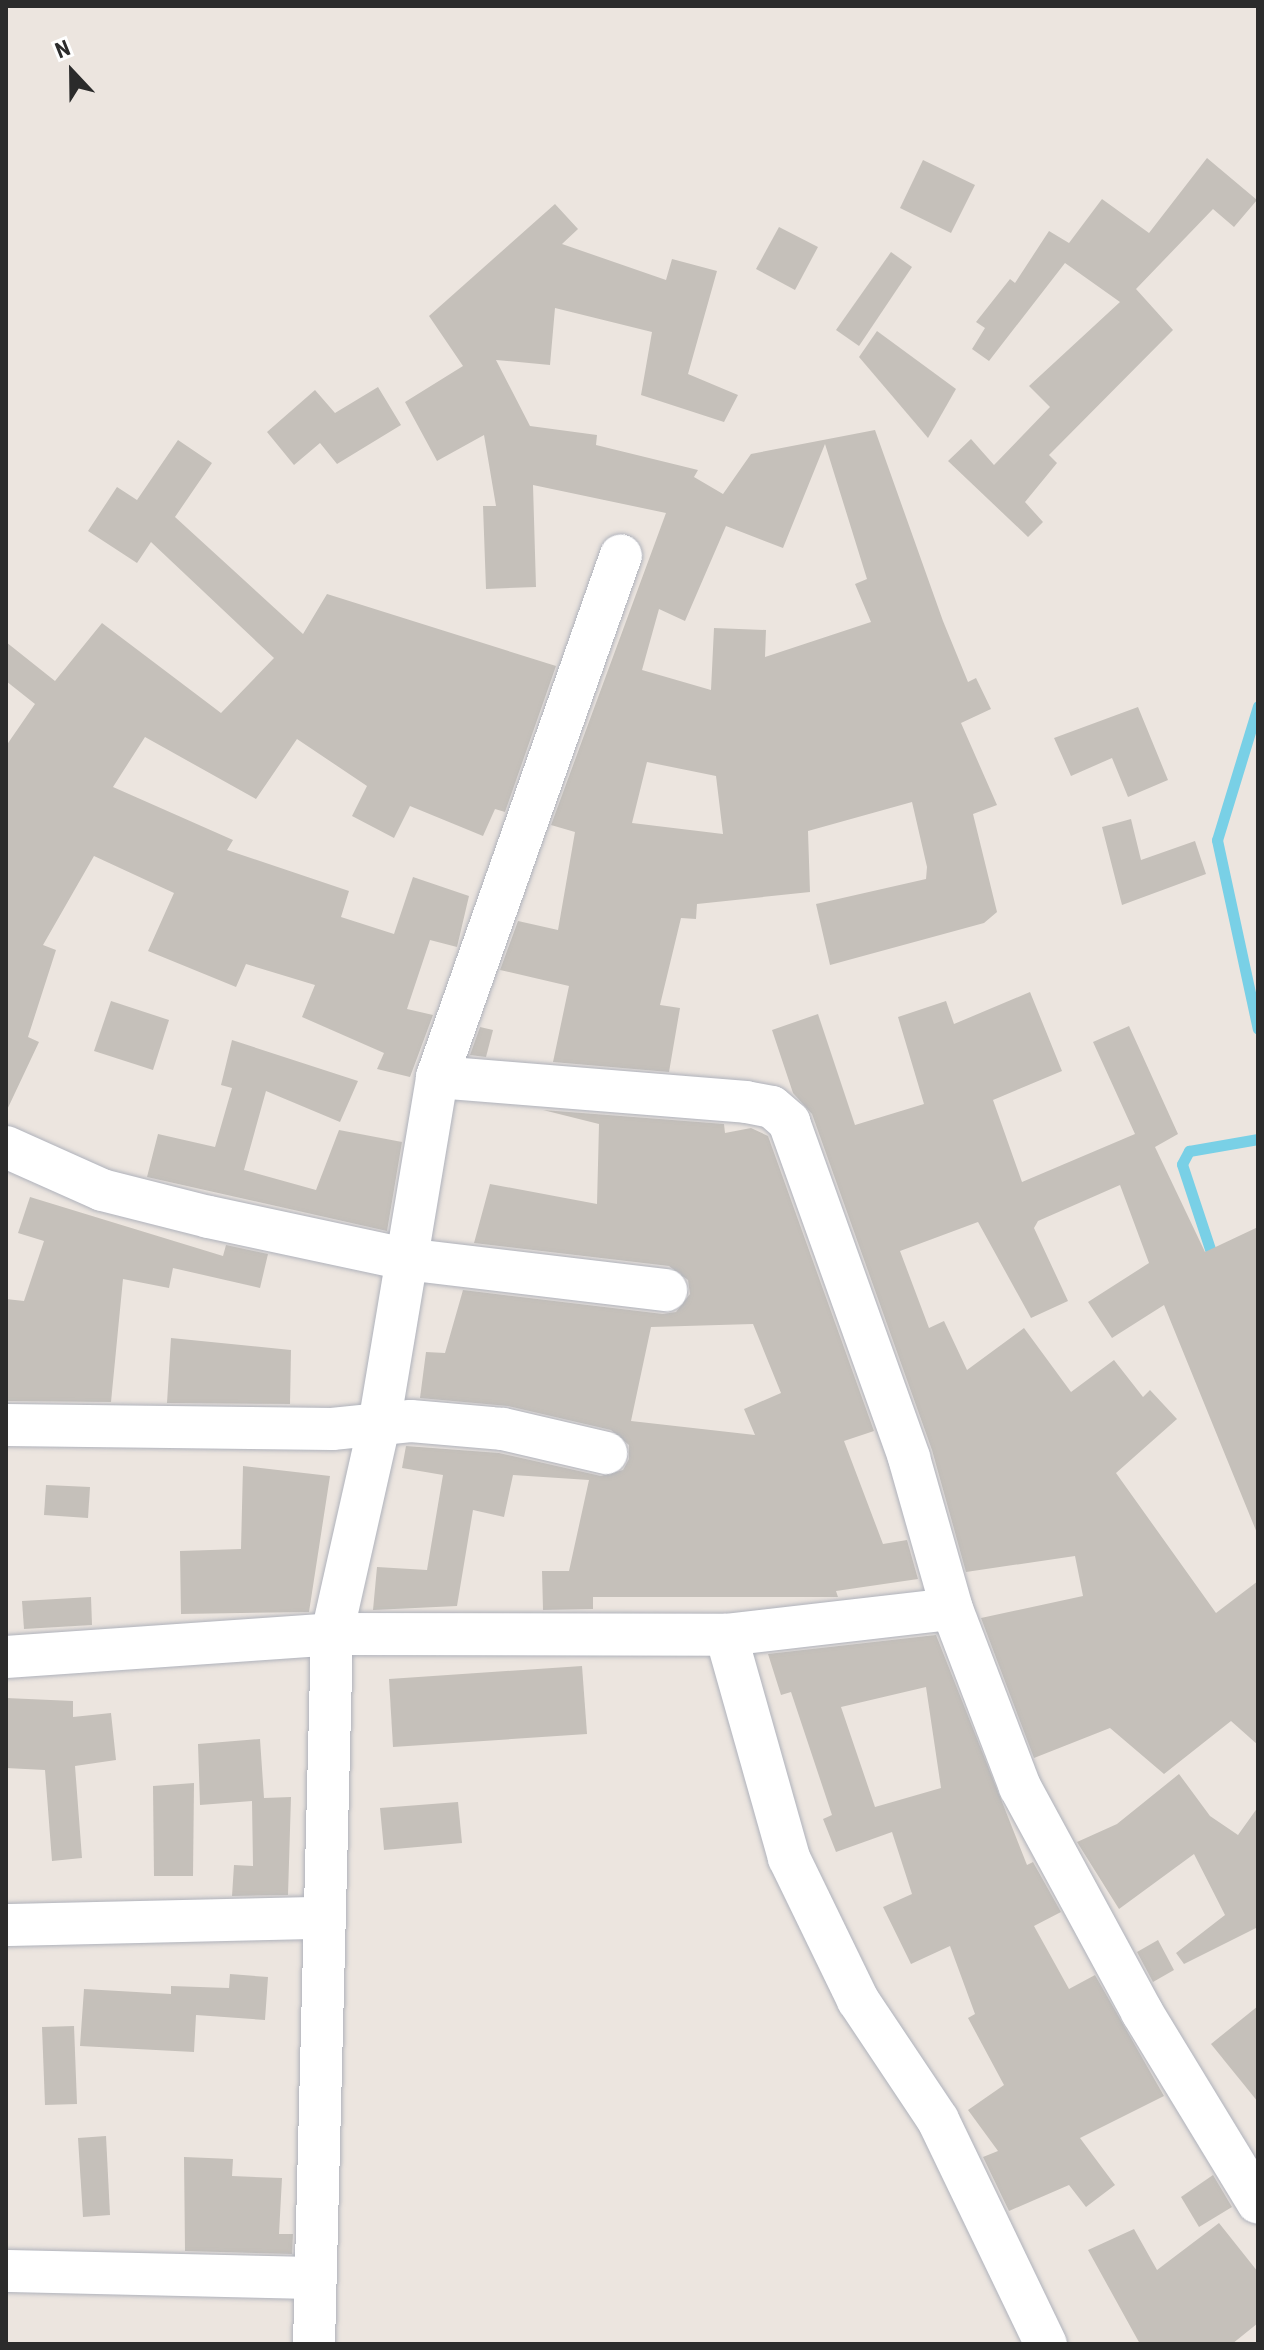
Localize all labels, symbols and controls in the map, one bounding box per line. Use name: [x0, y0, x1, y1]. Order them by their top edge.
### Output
north arrow: [32, 32, 112, 112]
text: N: [52, 35, 74, 63]

